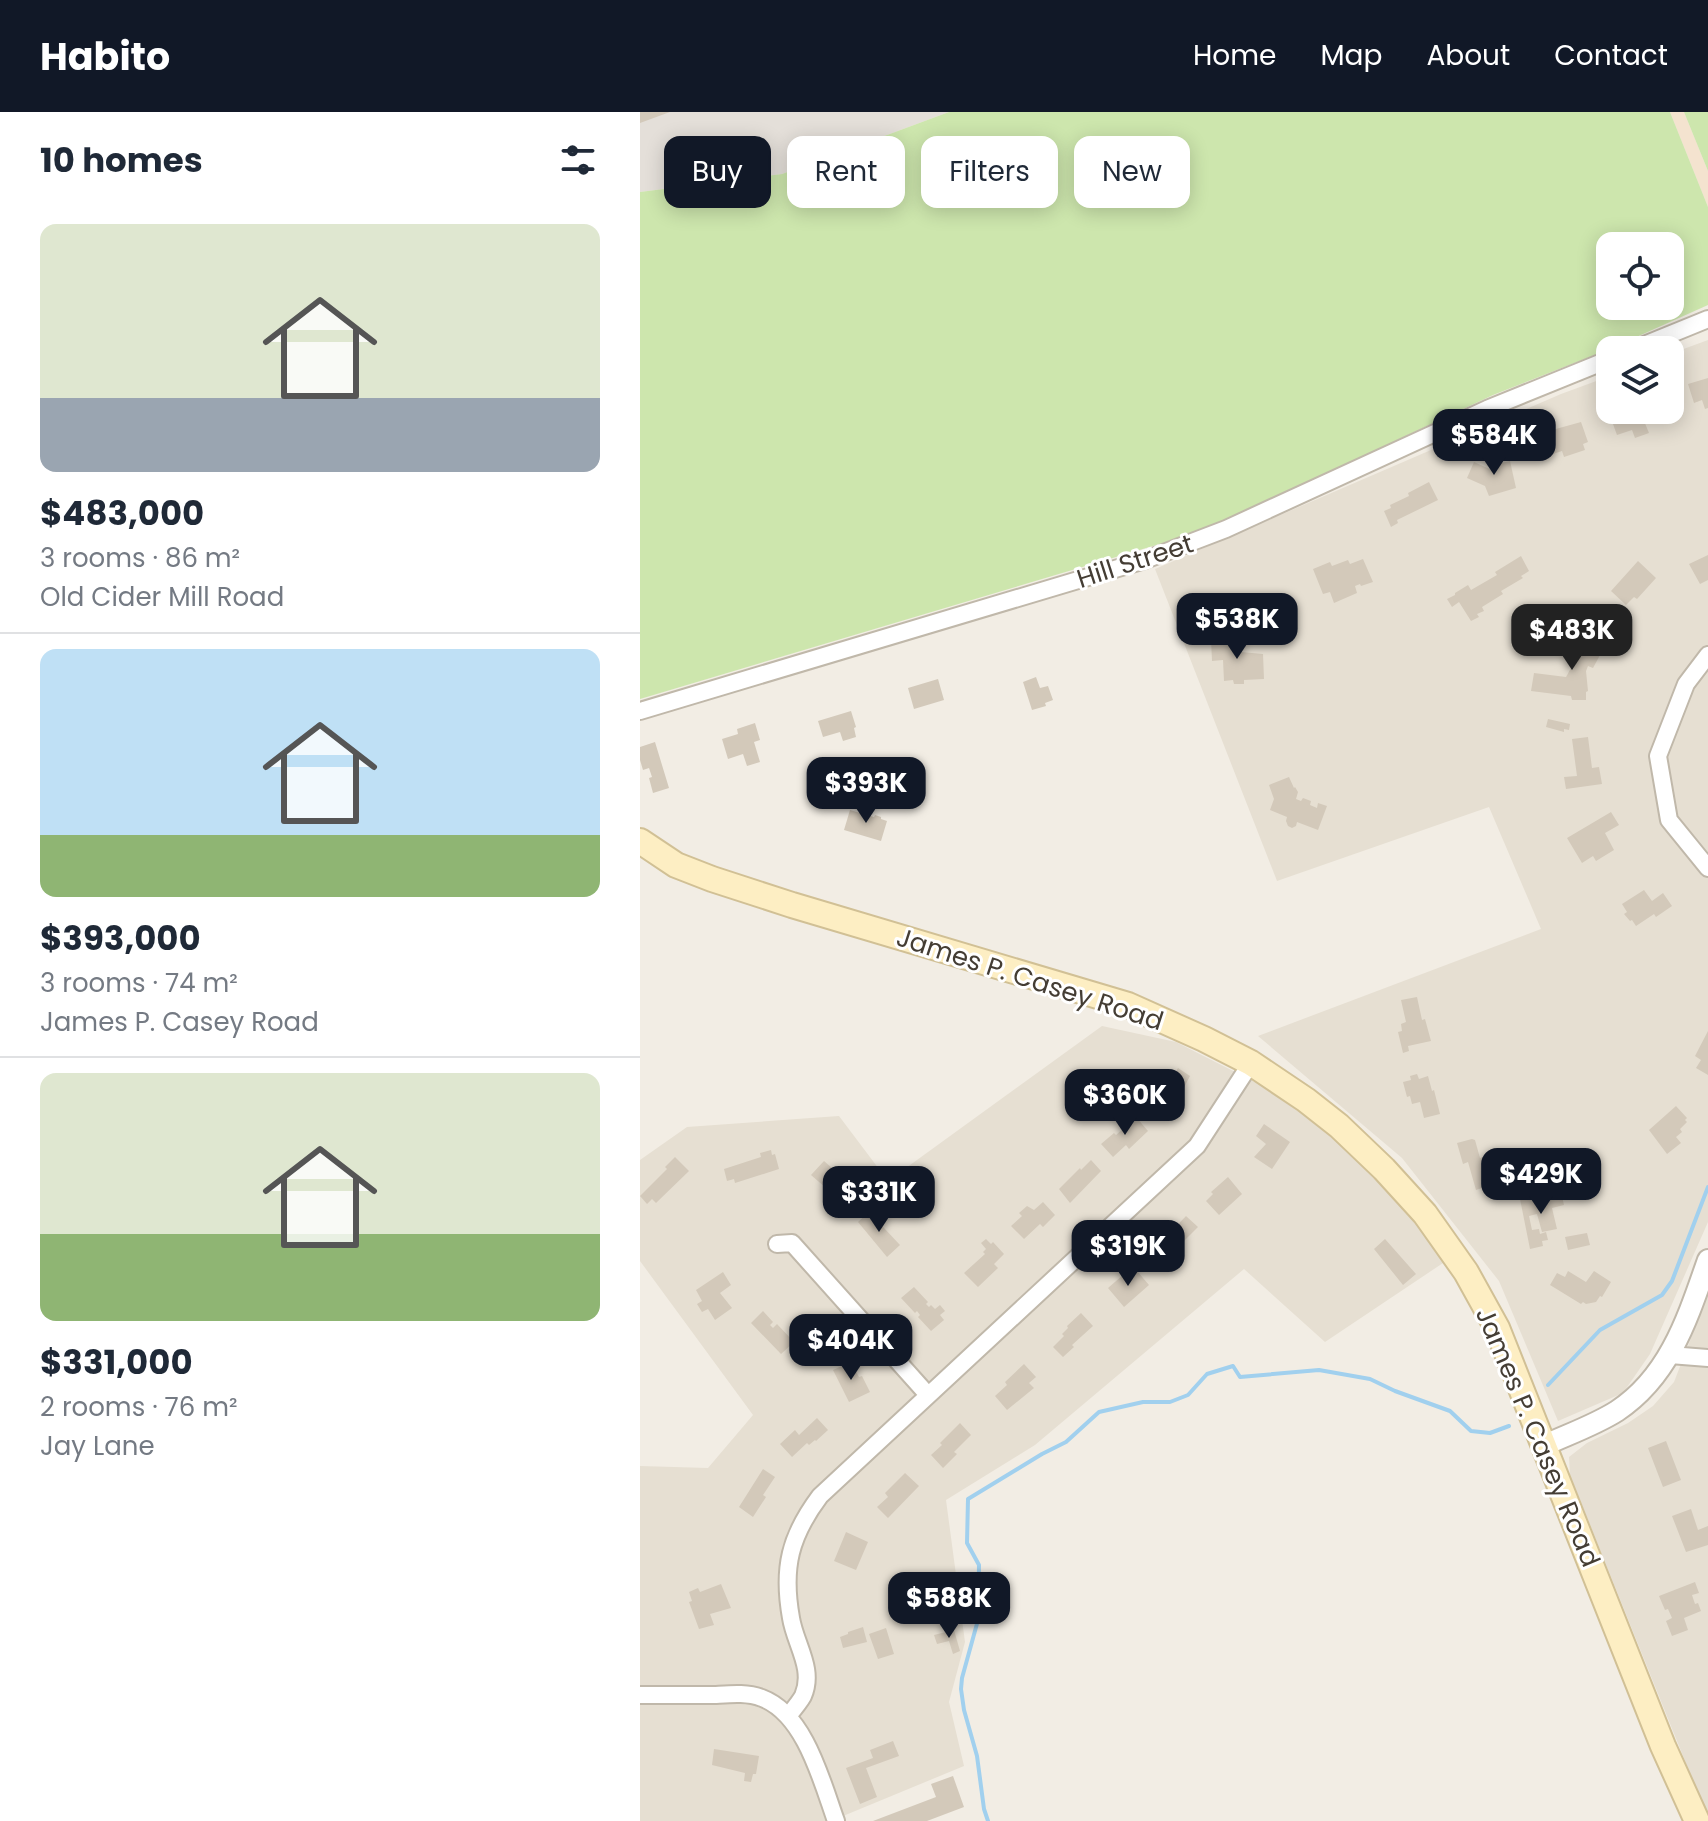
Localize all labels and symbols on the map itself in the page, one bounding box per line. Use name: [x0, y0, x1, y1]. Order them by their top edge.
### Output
pin: $584K: [1438, 409, 1550, 477]
street label: Hill Street: [1072, 525, 1198, 597]
pin: $538K: [1181, 593, 1293, 661]
pin: $483K: [1516, 604, 1628, 672]
pin: $393K: [810, 757, 922, 825]
street label: James P. Casey Road: [892, 919, 1168, 1039]
pin: $360K: [1069, 1069, 1181, 1137]
pin: $429K: [1485, 1148, 1597, 1216]
pin: $331K: [823, 1166, 935, 1234]
pin: $319K: [1072, 1220, 1184, 1288]
street label: James P. Casey Road: [1467, 1302, 1609, 1572]
pin: $404K: [795, 1314, 907, 1382]
pin: $588K: [893, 1572, 1005, 1640]

